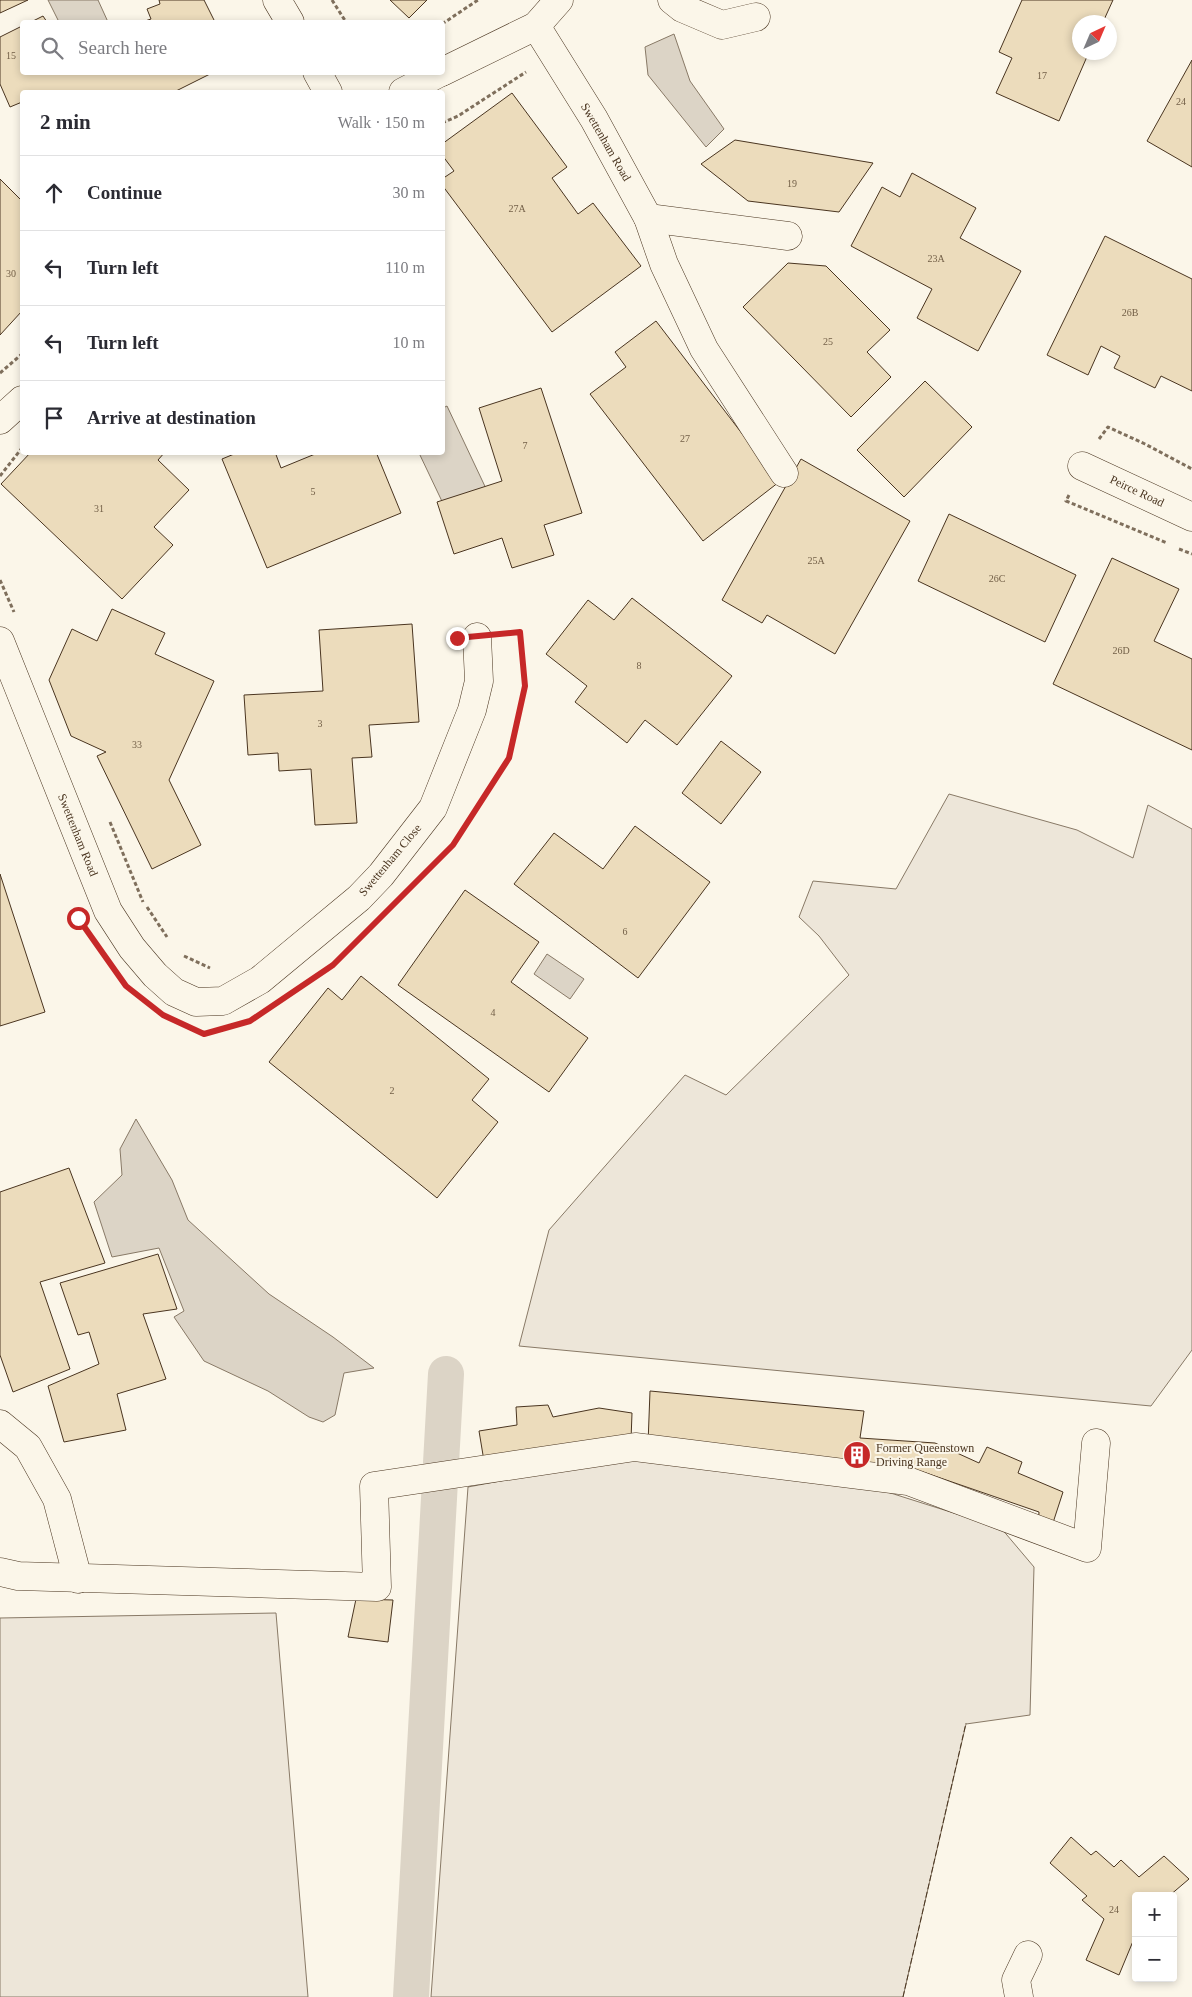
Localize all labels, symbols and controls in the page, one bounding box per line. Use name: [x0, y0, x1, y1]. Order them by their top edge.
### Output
north arrow: [1072, 15, 1117, 60]
search box: [20, 20, 445, 75]
icon: search: [38, 34, 66, 62]
text: Search here: [78, 37, 167, 58]
house number: 15: [6, 50, 16, 61]
house number: 17: [1037, 70, 1047, 81]
house number: 24: [1176, 96, 1186, 107]
street label: Swettenham Road: [578, 101, 634, 183]
text: 2 min: [40, 110, 91, 134]
text: Walk · 150 m: [338, 114, 425, 131]
house number: 19: [787, 178, 797, 189]
icon: ahead: [40, 179, 68, 207]
text: Continue: [87, 182, 162, 203]
text: 30 m: [393, 184, 425, 201]
house number: 27A: [508, 203, 526, 214]
house number: 23A: [927, 253, 945, 264]
icon: left: [40, 254, 68, 282]
text: Turn left: [87, 257, 159, 278]
text: 110 m: [385, 259, 425, 276]
house number: 30: [6, 268, 16, 279]
house number: 26B: [1122, 307, 1139, 318]
icon: left: [40, 329, 68, 357]
text: Turn left: [87, 332, 159, 353]
text: 10 m: [393, 334, 425, 351]
house number: 25: [823, 336, 833, 347]
icon: arrive: [40, 404, 68, 432]
text: Arrive at destination: [87, 407, 256, 428]
house number: 27: [680, 433, 690, 444]
house number: 7: [523, 440, 528, 451]
street label: Peirce Road: [1108, 472, 1166, 510]
house number: 5: [311, 486, 316, 497]
house number: 31: [94, 503, 104, 514]
house number: 25A: [807, 555, 825, 566]
house number: 26C: [989, 573, 1006, 584]
route end: [446, 627, 469, 650]
house number: 26D: [1112, 645, 1130, 656]
house number: 8: [637, 660, 642, 671]
house number: 3: [318, 718, 323, 729]
house number: 33: [132, 739, 142, 750]
street label: Swettenham Road: [55, 792, 101, 878]
street label: Swettenham Close: [356, 821, 424, 899]
route start: [67, 907, 90, 930]
house number: 6: [623, 926, 628, 937]
house number: 4: [491, 1007, 496, 1018]
house number: 2: [390, 1085, 395, 1096]
building icon: Former Queenstown Driving Range: [842, 1440, 872, 1470]
place label: Former Queenstown Driving Range: [876, 1441, 974, 1469]
map controls: [1132, 1892, 1177, 1982]
button: +: [1132, 1892, 1177, 1937]
house number: 24: [1109, 1904, 1119, 1915]
button: −: [1132, 1937, 1177, 1982]

